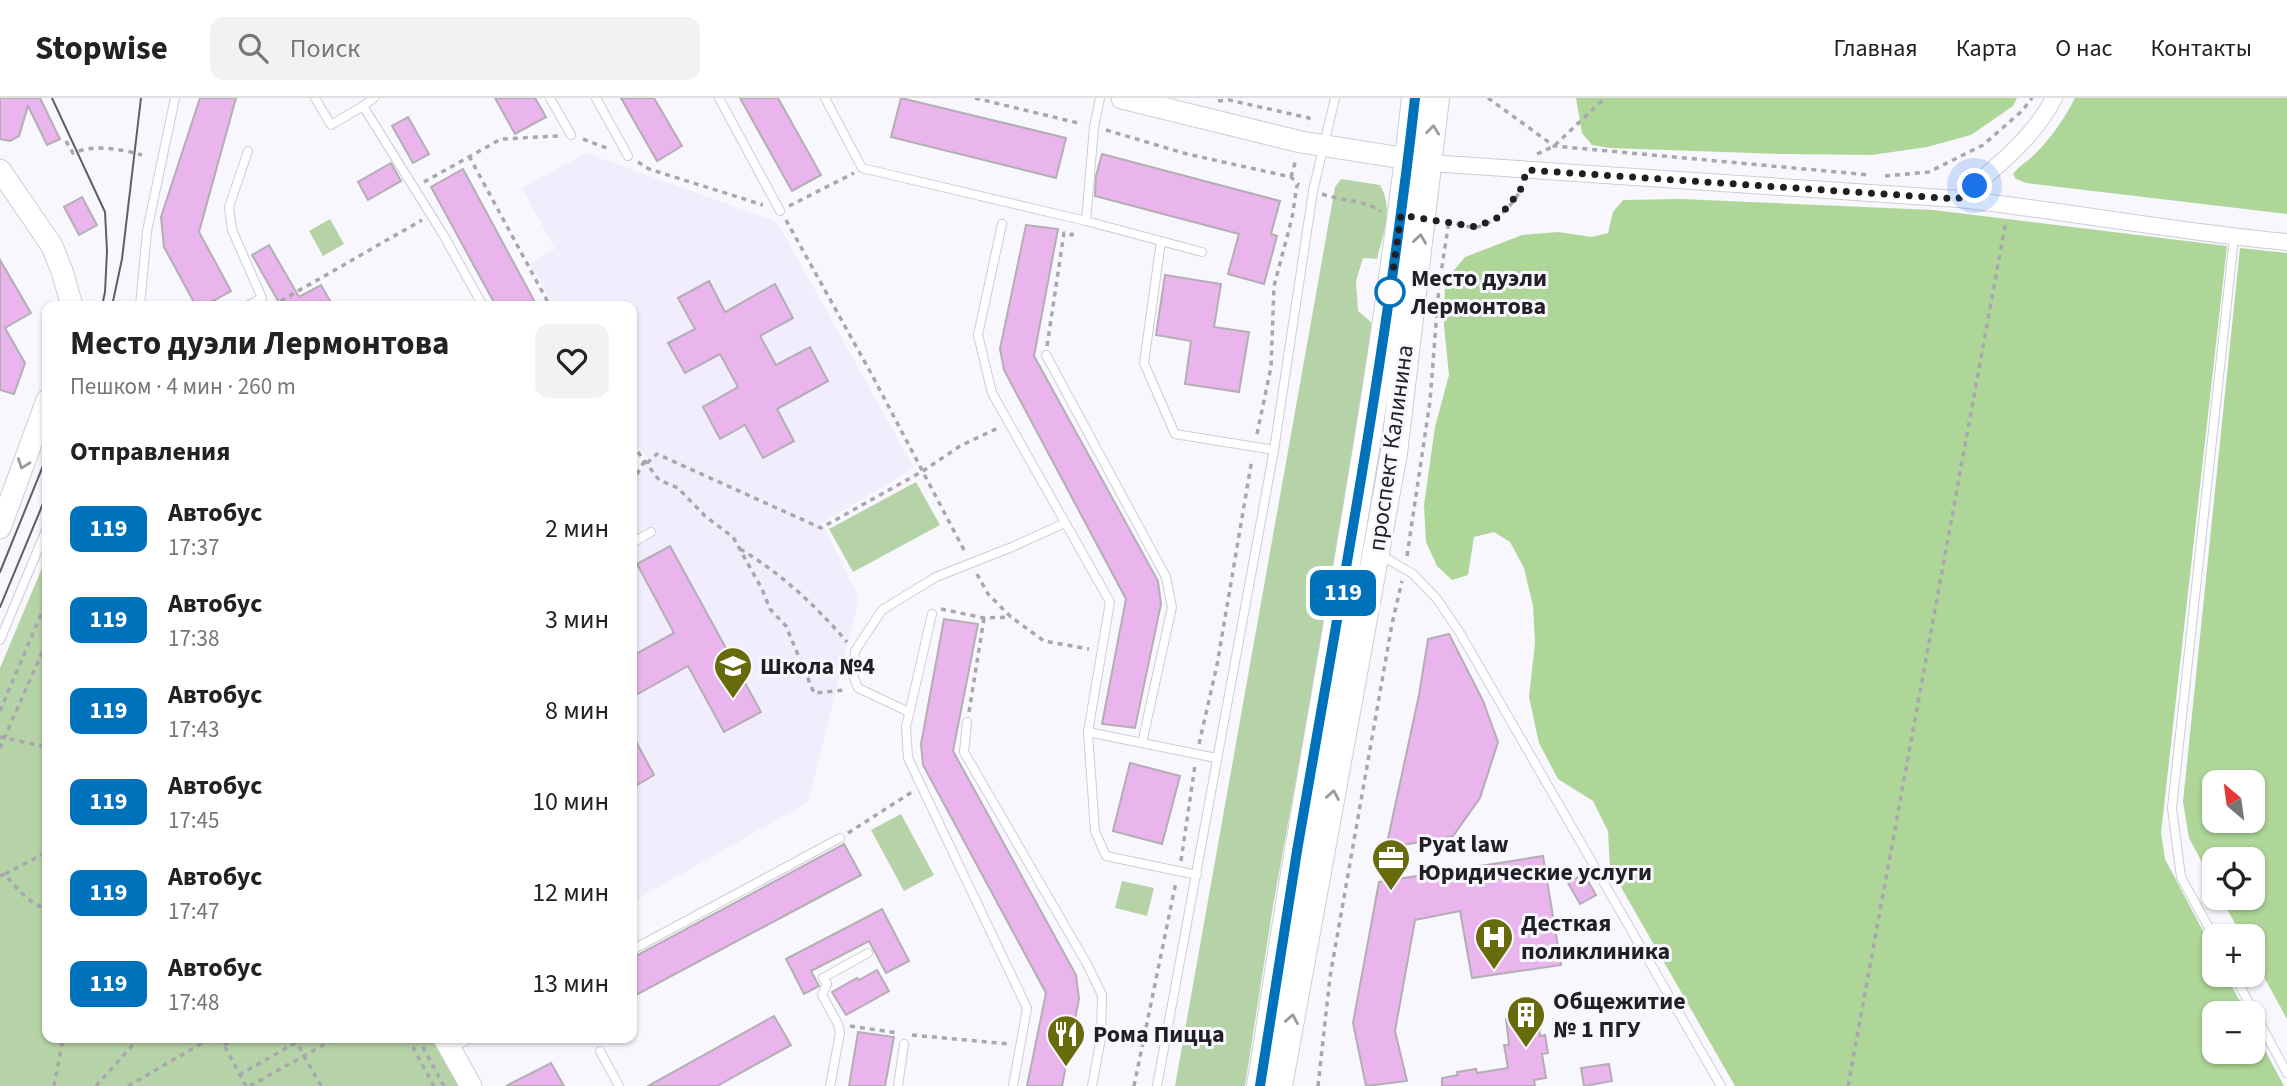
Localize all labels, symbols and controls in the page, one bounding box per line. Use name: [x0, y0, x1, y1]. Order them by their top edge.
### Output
search box: [210, 17, 700, 80]
text: Stopwise: [35, 25, 168, 72]
icon: search: [234, 29, 272, 67]
text: Поиск: [290, 30, 360, 67]
text: Главная: [1833, 31, 1918, 66]
text: Карта: [1956, 31, 2017, 66]
text: О нас: [2055, 31, 2112, 66]
text: Контакты: [2150, 31, 2252, 66]
one-way arrow: [1425, 125, 1440, 136]
your location: [1957, 168, 1992, 203]
one-way arrow: [1413, 233, 1428, 245]
place label: Место дуэли Лермонтова: [1410, 261, 1547, 324]
marker: Место дуэли Лермонтова: [1375, 277, 1405, 307]
text: Место дуэли Лермонтова: [70, 320, 449, 367]
button: heart: [535, 324, 609, 398]
street label: проспект Калинина: [1359, 343, 1423, 553]
text: Пешком · 4 мин · 260 m: [70, 370, 296, 403]
text: Отправления: [70, 433, 230, 470]
one-way arrow: [17, 457, 31, 469]
text: Автобус: [168, 494, 262, 531]
text: 2 мин: [545, 510, 609, 547]
text: 119: [89, 511, 128, 546]
text: 17:37: [168, 531, 219, 564]
line badge: 119: [1303, 570, 1383, 616]
text: 119: [1324, 575, 1362, 610]
text: Автобус: [168, 585, 262, 622]
text: 3 мин: [545, 601, 609, 638]
text: 119: [89, 602, 128, 637]
text: 17:38: [168, 622, 219, 655]
school or university icon: Школа №4: [712, 645, 754, 700]
place label: Школа №4: [760, 649, 875, 684]
text: Автобус: [168, 676, 262, 713]
text: 8 мин: [545, 692, 609, 729]
text: 119: [89, 693, 128, 728]
text: 17:43: [168, 713, 219, 746]
text: Автобус: [168, 767, 262, 804]
north arrow: [2202, 770, 2264, 833]
map controls: [2202, 770, 2265, 1064]
text: 10 мин: [532, 783, 609, 820]
text: 119: [89, 784, 128, 819]
one-way arrow: [1324, 789, 1339, 801]
text: 17:45: [168, 804, 219, 837]
place label: Pyat law Юридические услуги: [1418, 827, 1652, 890]
office icon: Pyat law Юридические услуги: [1370, 837, 1412, 892]
button: locate: [2202, 847, 2265, 910]
text: Автобус: [168, 858, 262, 895]
text: 12 мин: [532, 874, 609, 911]
text: 119: [89, 875, 128, 910]
text: 17:47: [168, 895, 219, 928]
place label: Десткая поликлиника: [1521, 906, 1670, 969]
hospital icon: Десткая поликлиника: [1473, 916, 1515, 971]
button: +: [2202, 924, 2265, 987]
text: Автобус: [168, 949, 262, 986]
text: 13 мин: [532, 965, 609, 1002]
text: 119: [89, 966, 128, 1001]
place label: Общежитие № 1 ПГУ: [1553, 984, 1686, 1047]
text: 17:48: [168, 986, 219, 1019]
building icon: Общежитие № 1 ПГУ: [1505, 994, 1547, 1049]
button: −: [2202, 1001, 2265, 1064]
restaurant icon: Рома Пицца: [1045, 1013, 1087, 1068]
one-way arrow: [1284, 1013, 1299, 1025]
place label: Рома Пицца: [1093, 1017, 1225, 1052]

